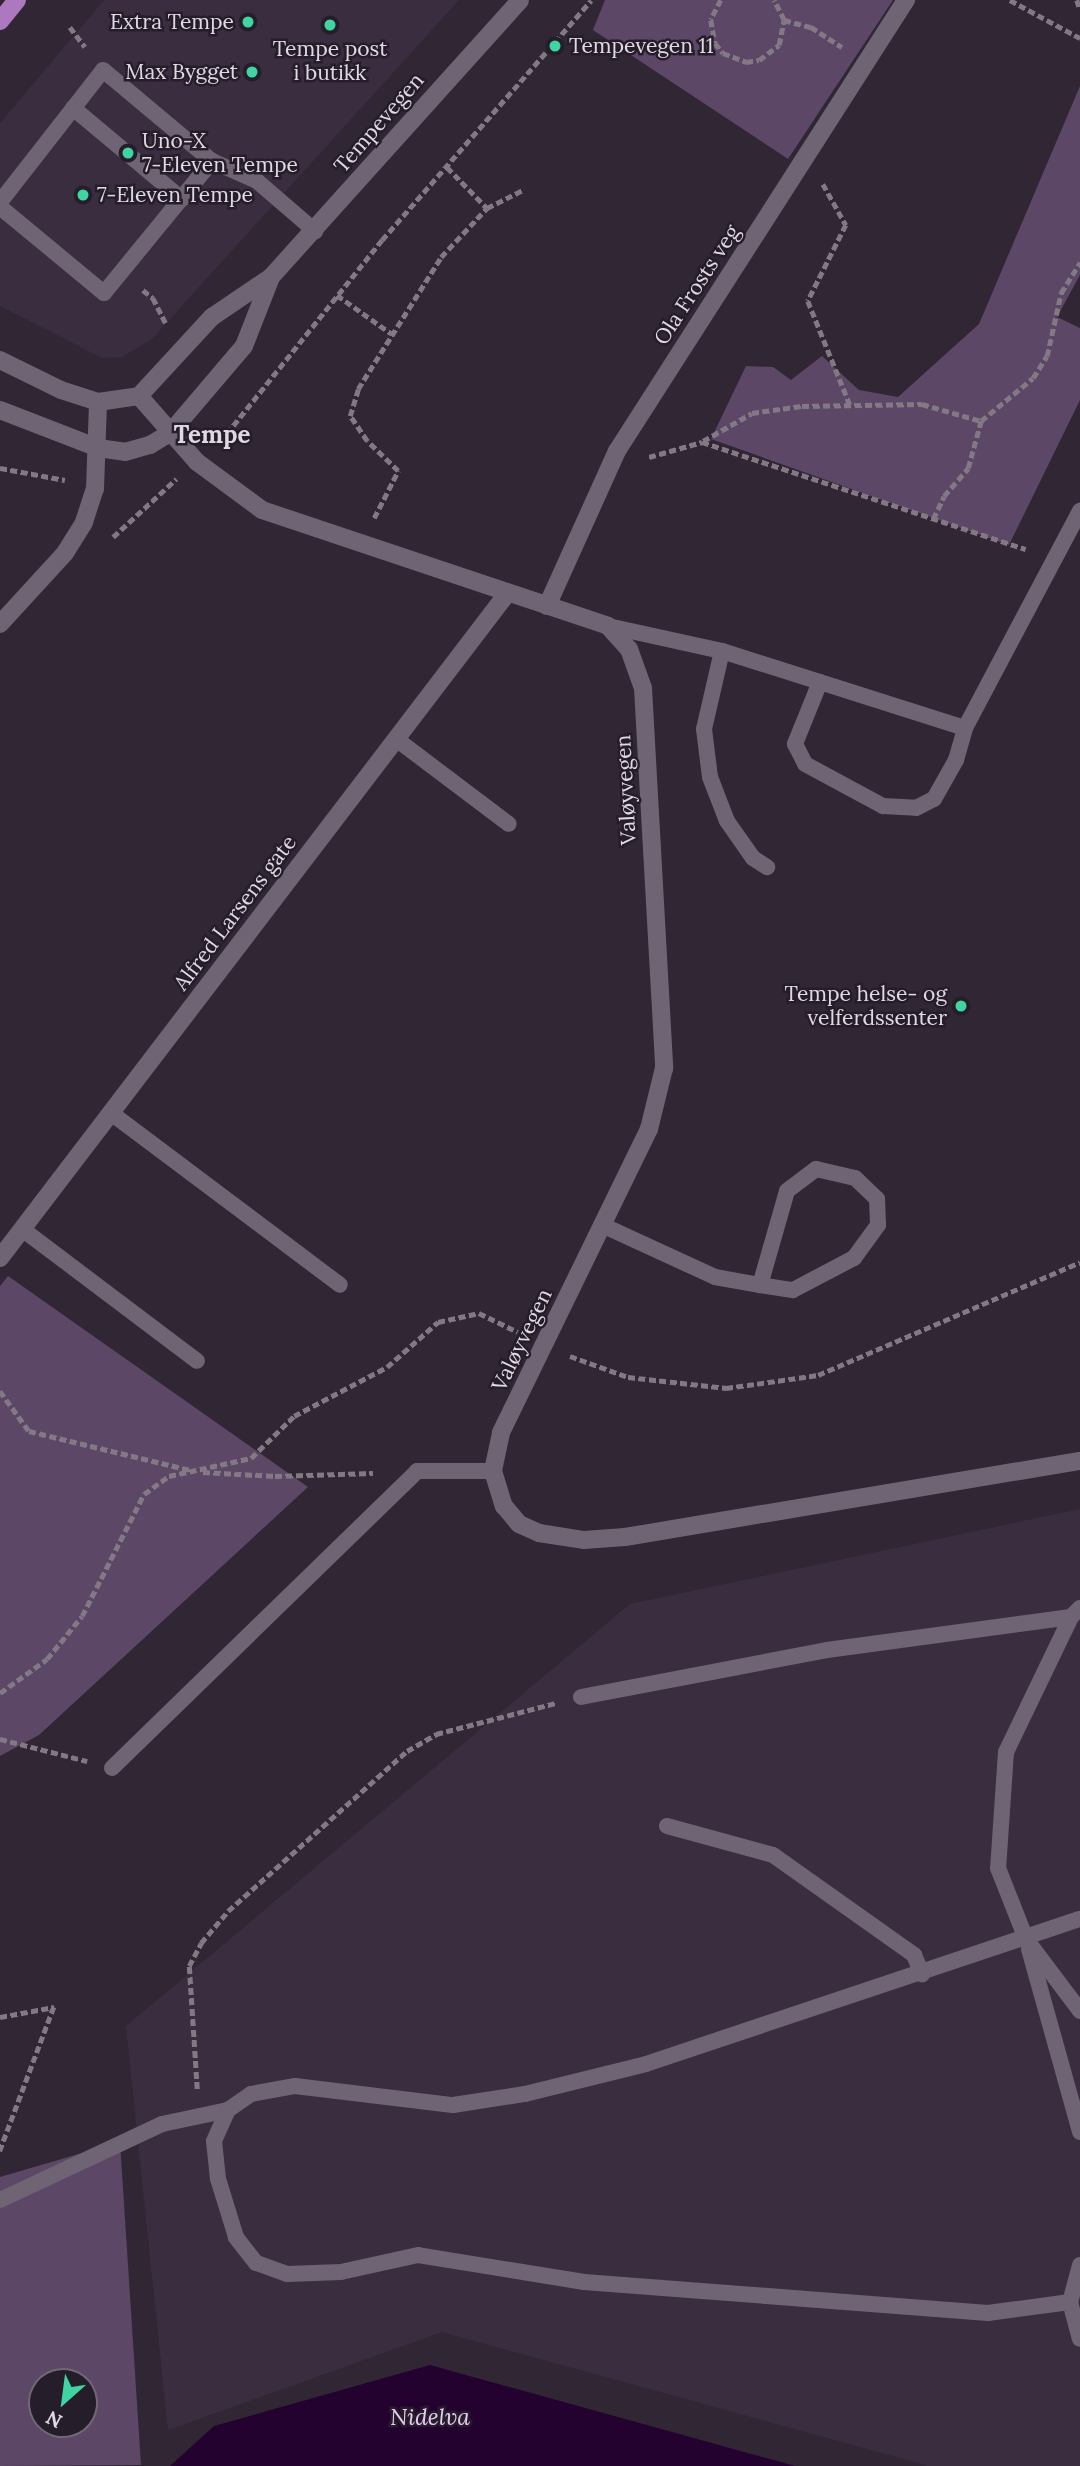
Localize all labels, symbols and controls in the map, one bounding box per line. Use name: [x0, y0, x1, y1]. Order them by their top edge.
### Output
place label: Extra Tempe: [110, 9, 234, 35]
marker: Extra Tempe: [240, 14, 256, 30]
marker: Tempe post i butikk: [322, 17, 338, 33]
place label: Tempevegen 11: [569, 33, 714, 59]
place label: Tempe post i butikk: [273, 36, 387, 86]
marker: Tempevegen 11: [547, 38, 563, 54]
place label: Max Bygget: [125, 59, 238, 85]
marker: Max Bygget: [244, 64, 260, 80]
street label: Tempevegen: [329, 68, 429, 178]
place label: Uno-X 7-Eleven Tempe: [142, 128, 298, 178]
marker: Uno-X 7-Eleven Tempe: [120, 145, 136, 161]
place label: 7-Eleven Tempe: [97, 182, 253, 208]
marker: 7-Eleven Tempe: [75, 187, 91, 203]
street label: Ola Frosts veg: [649, 220, 745, 350]
district label: Tempe: [174, 421, 250, 449]
street label: Valøyvegen: [611, 734, 641, 846]
street label: Alfred Larsens gate: [168, 830, 302, 996]
place label: Tempe helse- og velferdssenter: [785, 981, 947, 1031]
marker: Tempe helse- og velferdssenter: [953, 998, 969, 1014]
street label: Valøyvegen: [486, 1285, 558, 1395]
north arrow: [28, 2368, 98, 2438]
water label: Nidelva: [390, 2403, 470, 2431]
text: N: [42, 2406, 66, 2434]

